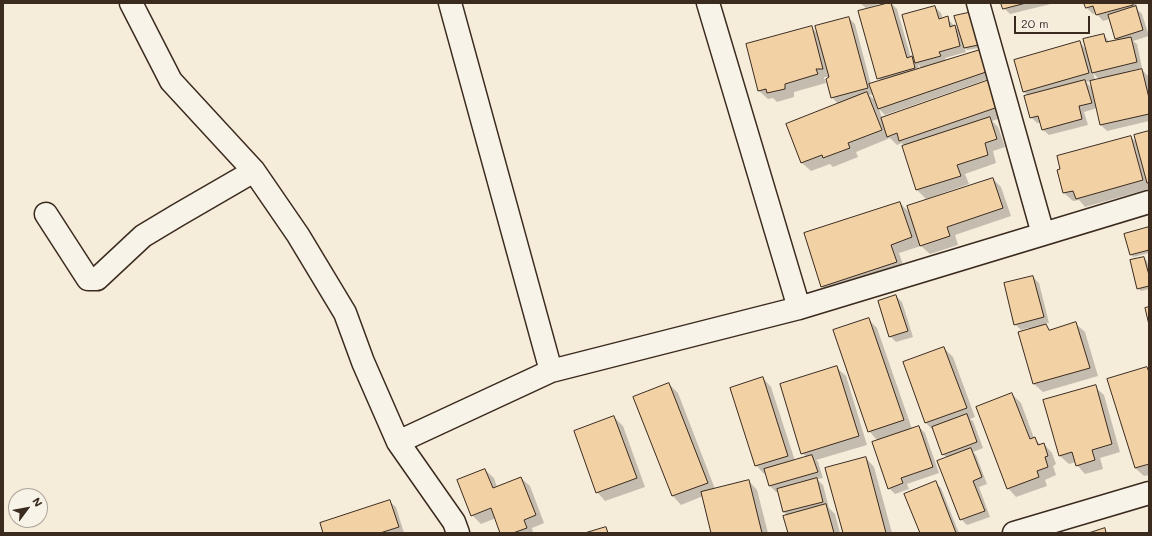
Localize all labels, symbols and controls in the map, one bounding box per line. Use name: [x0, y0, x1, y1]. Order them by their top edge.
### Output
scale bar: [1016, 8, 1092, 34]
text: 20 m: [1021, 15, 1049, 31]
north arrow: [8, 488, 48, 528]
text: N: [29, 494, 46, 509]

